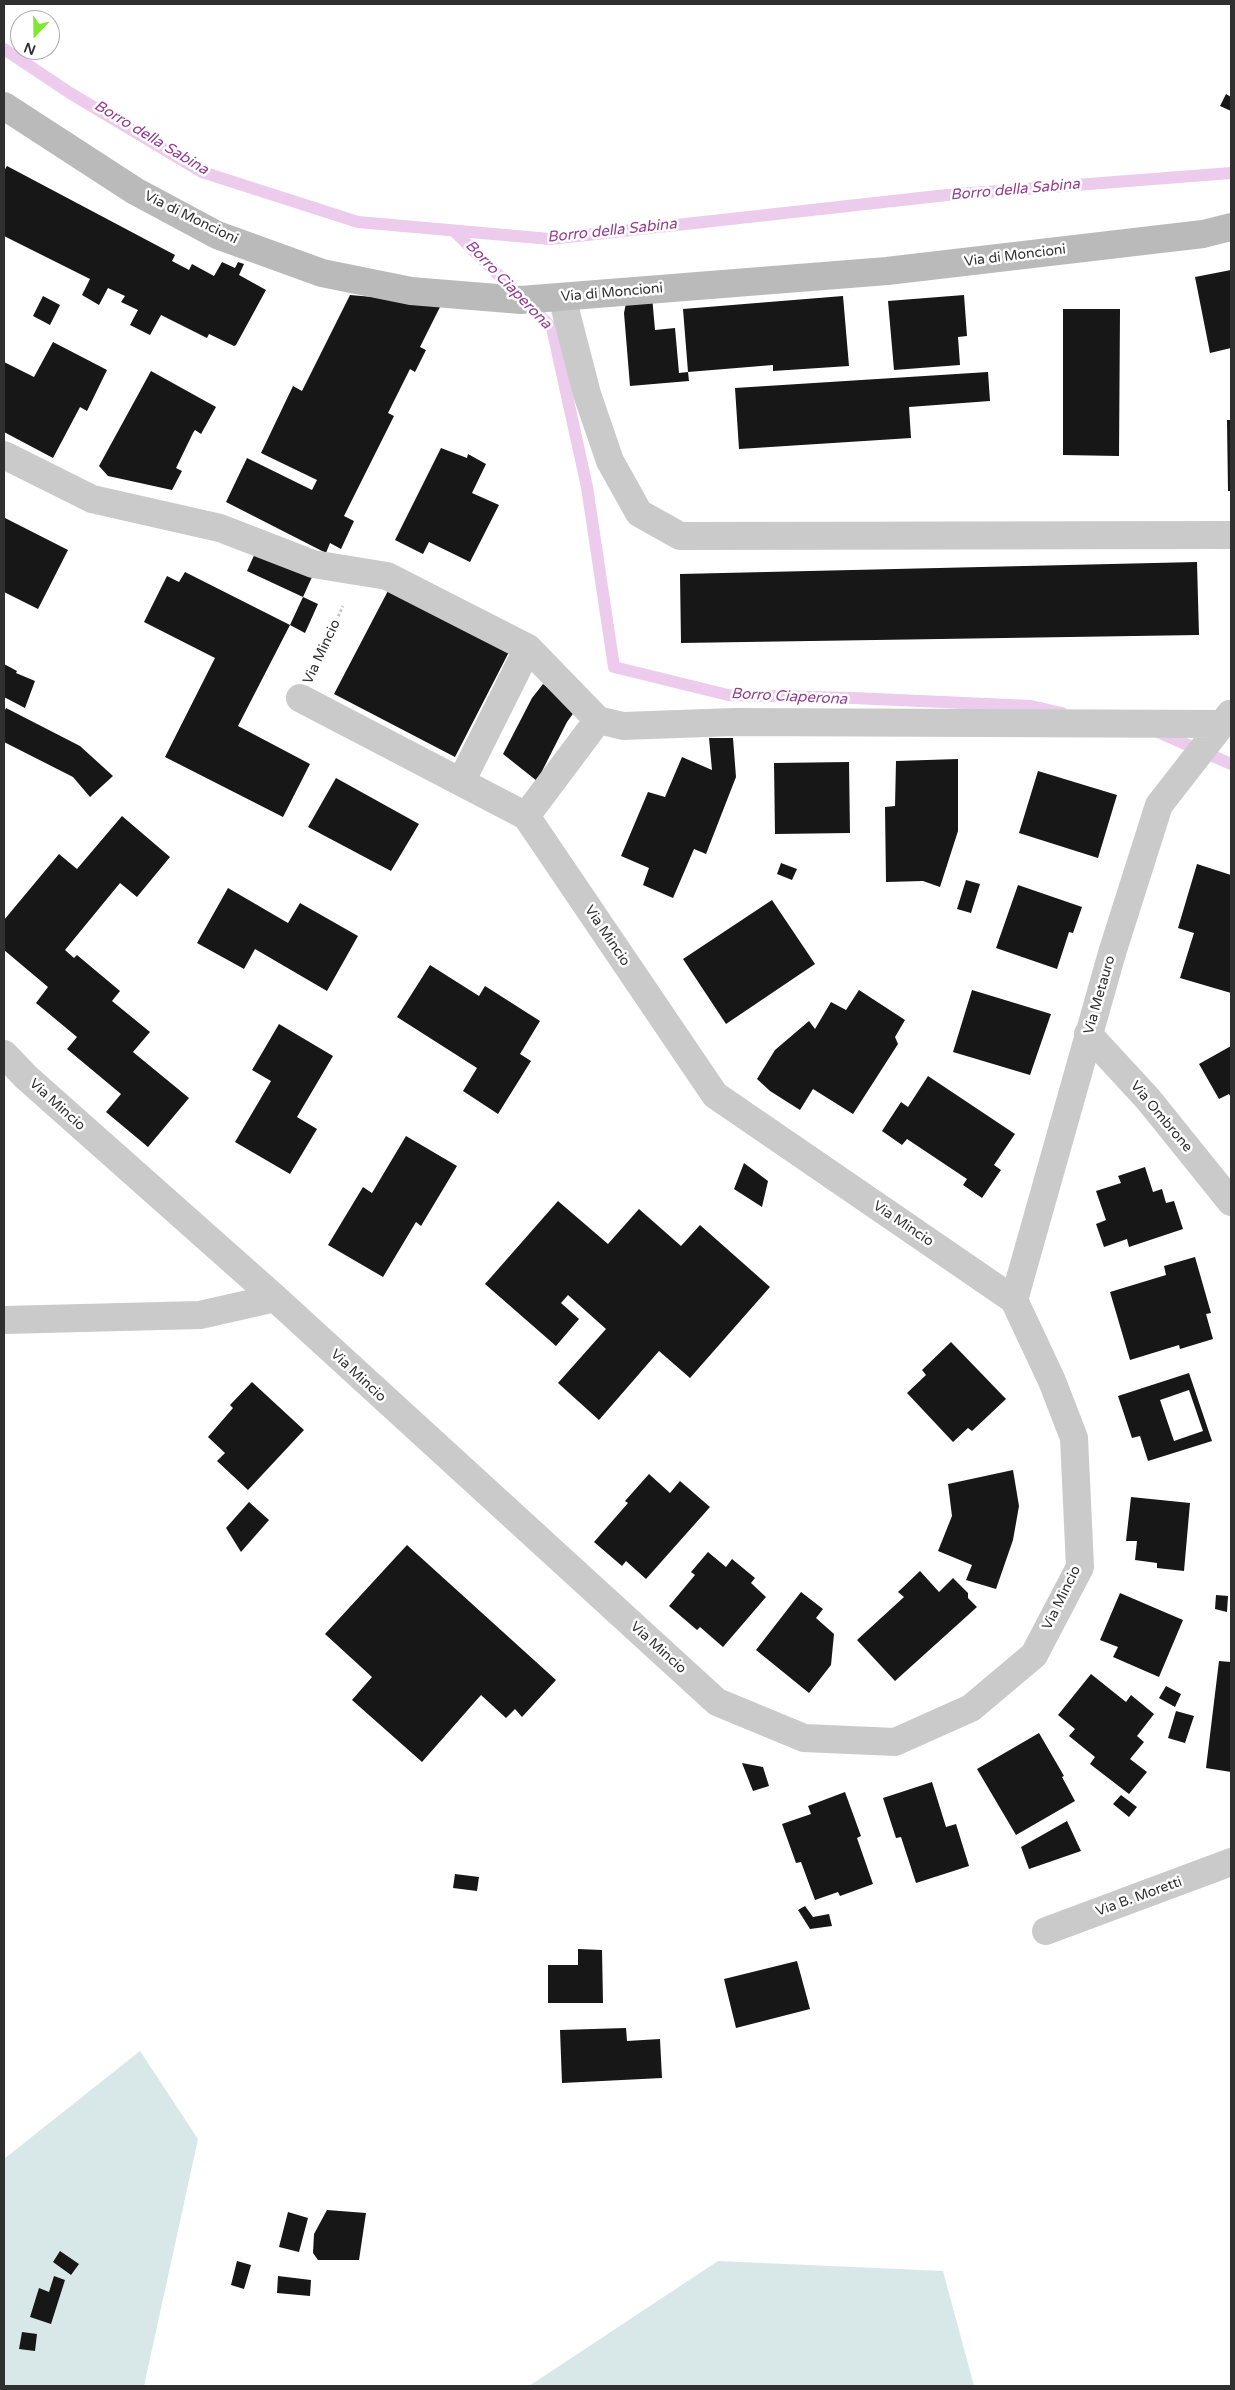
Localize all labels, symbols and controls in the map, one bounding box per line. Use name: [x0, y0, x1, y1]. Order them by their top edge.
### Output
north arrow: [10, 10, 60, 60]
text: N: [22, 39, 38, 58]
water label: Borro della Sabina: [91, 97, 211, 179]
water label: Borro della Sabina: [950, 175, 1080, 205]
street label: Via di Moncioni: [141, 188, 241, 248]
water label: Borro della Sabina: [546, 215, 678, 247]
water label: Borro Ciaperona: [461, 237, 555, 333]
street label: Via di Moncioni: [963, 241, 1067, 271]
street label: Via di Moncioni: [560, 280, 664, 306]
street label: Via Mincio: [300, 617, 344, 687]
water label: Borro Ciaperona: [730, 685, 848, 709]
street label: Via Mincio: [581, 903, 633, 969]
street label: Via Metauro: [1081, 954, 1119, 1036]
street label: Via Mincio: [26, 1076, 88, 1134]
street label: Via Ombrone: [1126, 1078, 1196, 1156]
street label: Via Mincio: [870, 1198, 936, 1250]
street label: Via Mincio: [327, 1346, 389, 1406]
street label: Via Mincio: [1039, 1563, 1085, 1633]
street label: Via Mincio: [627, 1619, 689, 1677]
street label: Via B. Moretti: [1094, 1874, 1184, 1920]

